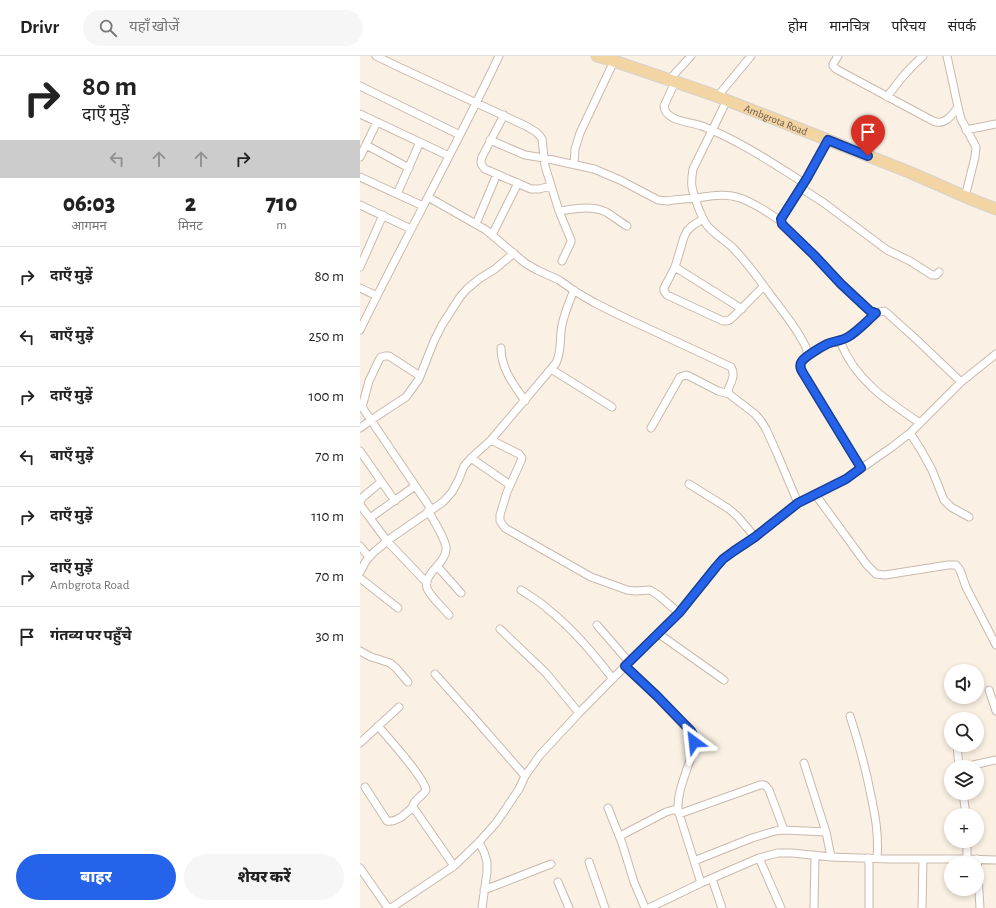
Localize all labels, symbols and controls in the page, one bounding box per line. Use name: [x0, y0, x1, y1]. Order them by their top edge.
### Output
search box: [83, 10, 363, 46]
icon: search: [97, 17, 119, 39]
text: Drivr: [20, 18, 59, 37]
text: यहाँ खोजें: [129, 19, 179, 34]
text: होम: [788, 20, 807, 34]
text: मानचित्र: [829, 20, 870, 34]
text: परिचय: [892, 20, 926, 34]
text: संपर्क: [948, 20, 976, 34]
icon: right: [16, 72, 68, 124]
text: 80 m: [82, 73, 137, 101]
street label: Ambgrota Road: [742, 103, 809, 138]
text: दाएँ मुड़ें: [82, 106, 130, 124]
pin: [851, 115, 885, 156]
icon: arrive: [857, 121, 879, 143]
icon: left: [106, 148, 128, 170]
icon: ahead: [148, 148, 170, 170]
icon: ahead: [190, 148, 212, 170]
icon: right: [232, 148, 254, 170]
text: 06:03: [63, 192, 115, 216]
text: 2: [185, 192, 196, 216]
text: 710: [265, 192, 297, 216]
text: m: [276, 219, 287, 232]
text: आगमन: [71, 220, 107, 233]
text: मिनट: [178, 220, 203, 233]
icon: right: [16, 266, 38, 288]
text: दाएँ मुड़ें: [50, 268, 93, 283]
text: 80 m: [314, 269, 344, 284]
icon: left: [16, 326, 38, 348]
text: बाएँ मुड़ें: [50, 328, 93, 343]
text: 250 m: [309, 329, 344, 344]
icon: right: [16, 386, 38, 408]
text: दाएँ मुड़ें: [50, 388, 93, 403]
text: 100 m: [309, 389, 344, 404]
icon: left: [16, 446, 38, 468]
text: बाएँ मुड़ें: [50, 448, 93, 463]
text: 70 m: [315, 449, 344, 464]
icon: right: [16, 506, 38, 528]
text: दाएँ मुड़ें: [50, 508, 93, 523]
text: 110 m: [311, 509, 344, 524]
text: दाएँ मुड़ें: [50, 560, 93, 575]
icon: right: [16, 566, 38, 588]
text: 70 m: [315, 569, 344, 584]
text: Ambgrota Road: [50, 579, 130, 592]
icon: arrive: [16, 626, 38, 648]
text: गंतव्य पर पहुँचे: [50, 628, 132, 643]
text: 30 m: [315, 629, 344, 644]
map controls: [944, 664, 984, 896]
button: sound: [944, 664, 984, 704]
button: search: [944, 712, 984, 752]
position arrow: [673, 721, 715, 763]
button: layers: [944, 760, 984, 800]
button: +: [944, 808, 984, 848]
button: बाहर: [16, 854, 176, 900]
button: शेयर करें: [184, 854, 344, 900]
button: −: [944, 856, 984, 896]

